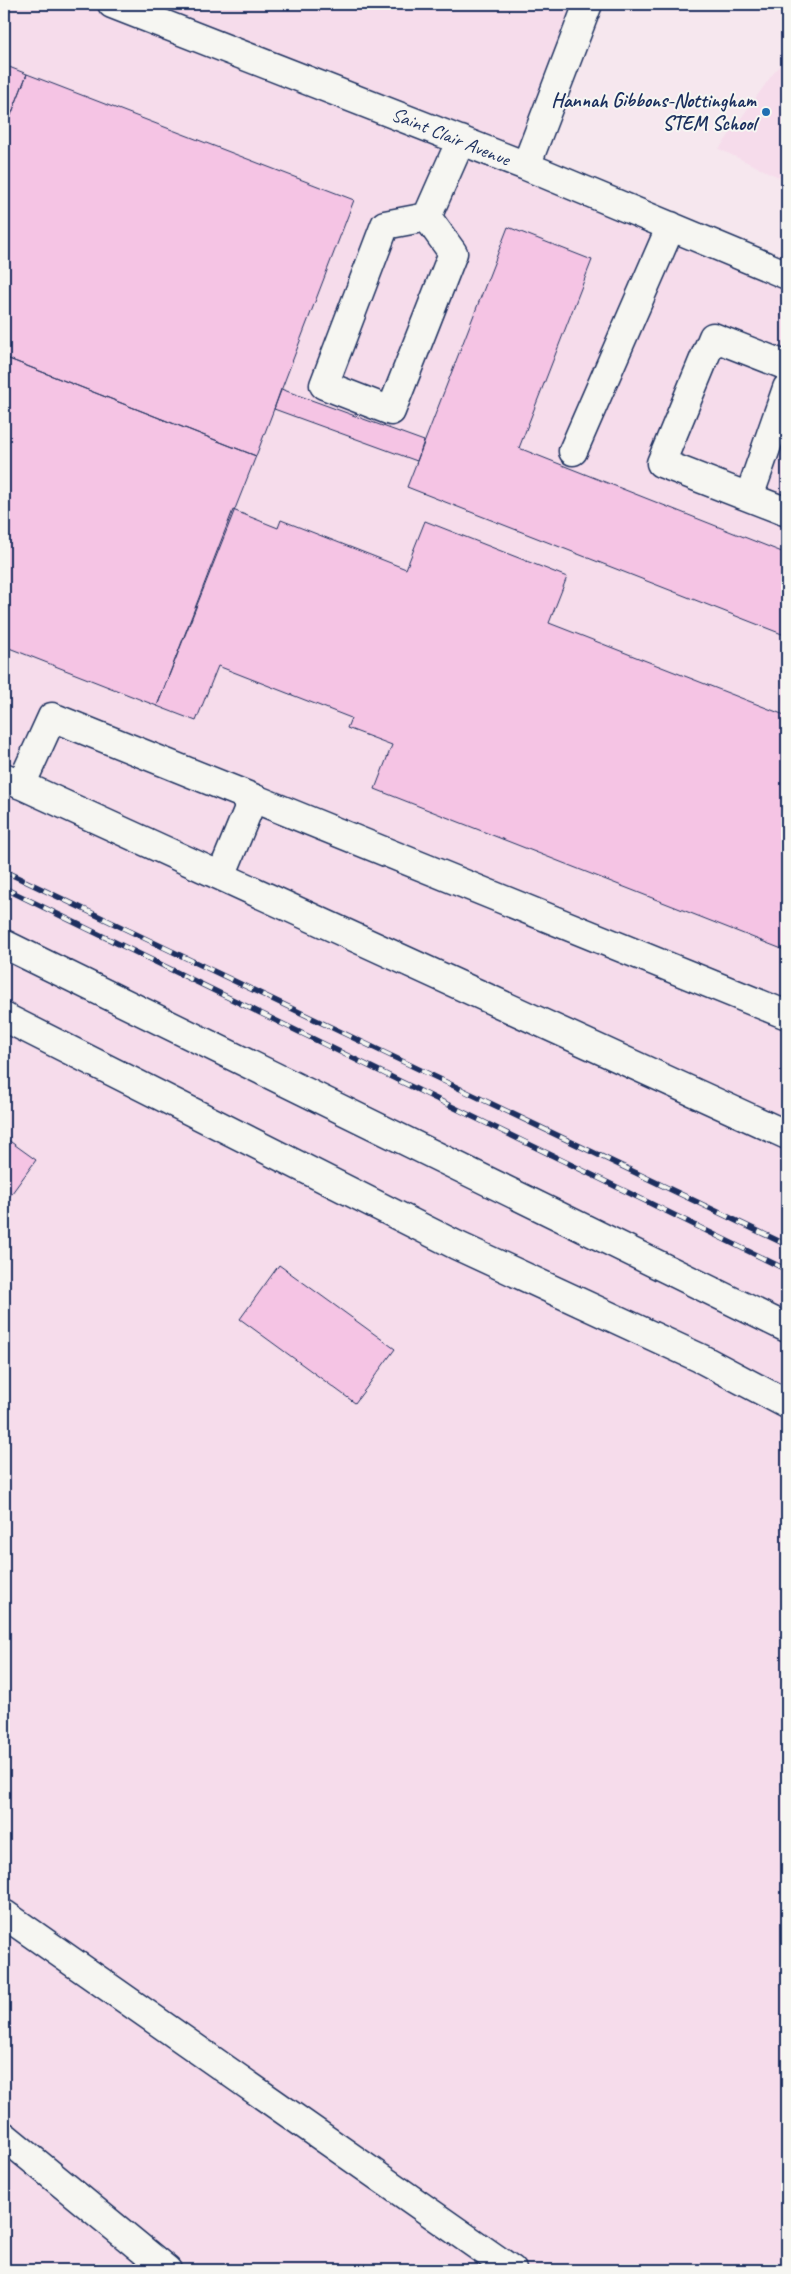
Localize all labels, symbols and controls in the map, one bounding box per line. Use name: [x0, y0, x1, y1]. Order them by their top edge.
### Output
place label: Hannah Gibbons-Nottingham STEM School: [551, 88, 759, 136]
street label: Saint Clair Avenue: [388, 101, 515, 172]
marker: Hannah Gibbons-Nottingham STEM School: [760, 106, 772, 118]

